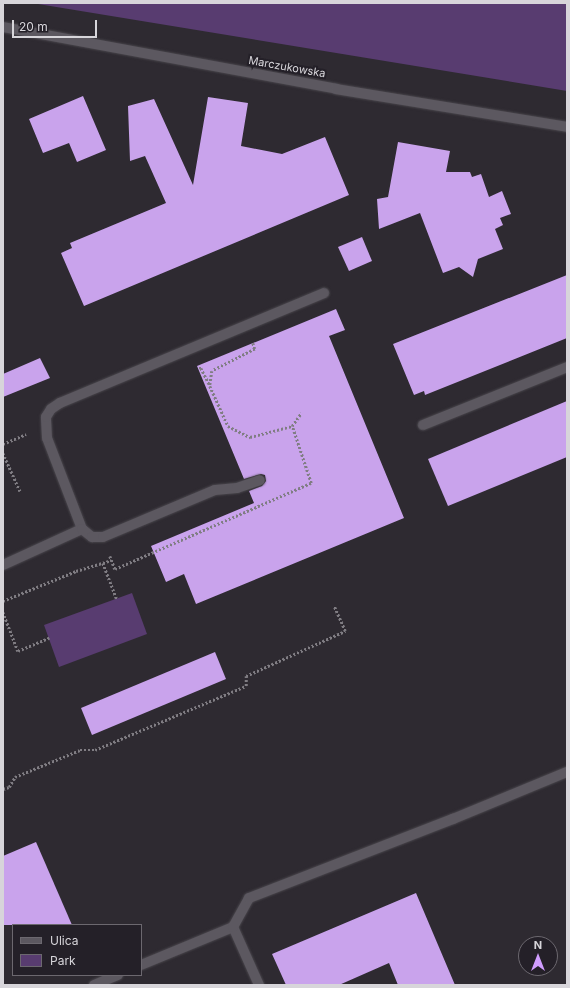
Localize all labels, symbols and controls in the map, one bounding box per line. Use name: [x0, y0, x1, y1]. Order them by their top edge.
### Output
scale bar: [14, 12, 99, 38]
text: 20 m: [19, 19, 48, 34]
street label: Marczukowska: [247, 54, 327, 80]
legend: [12, 924, 142, 976]
text: Ulica: [50, 933, 78, 948]
north arrow: [518, 936, 558, 976]
text: N: [534, 938, 542, 952]
text: Park: [50, 953, 76, 968]

